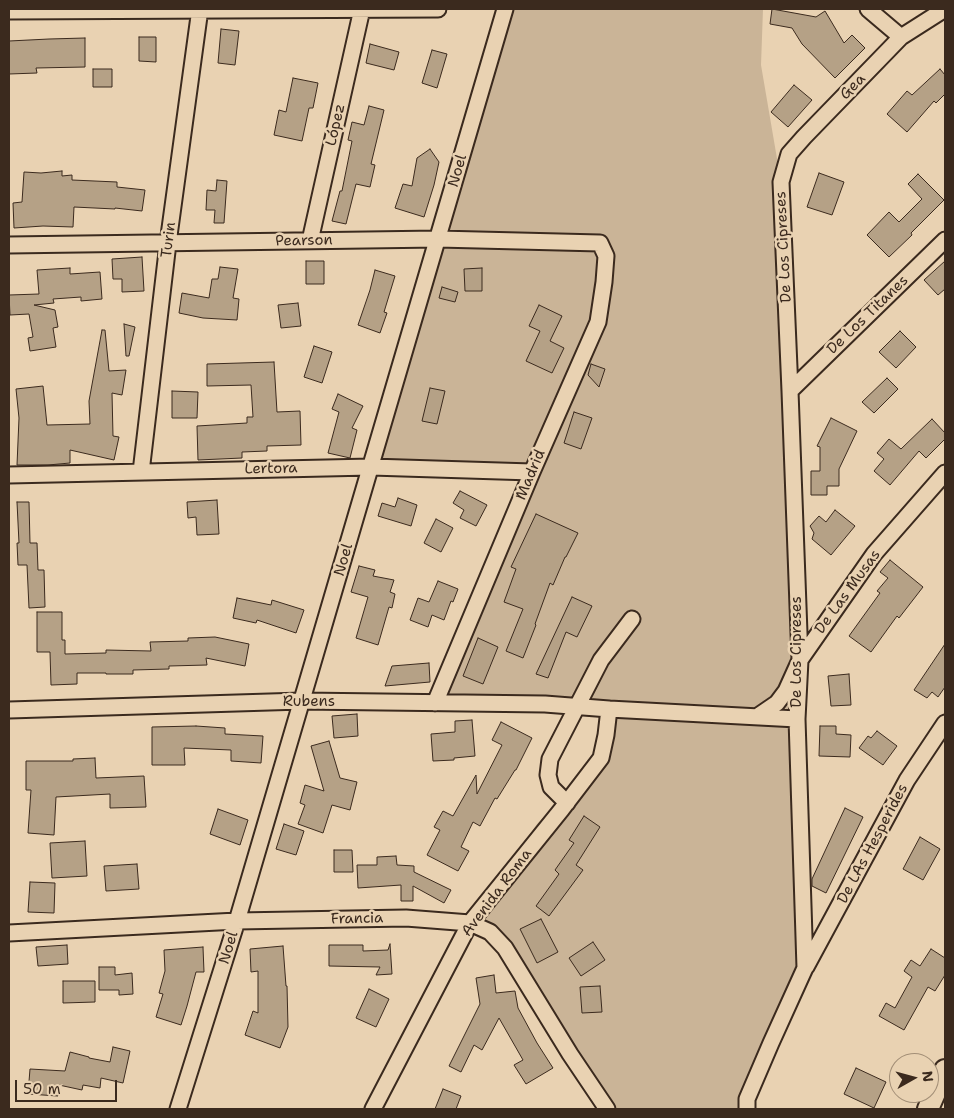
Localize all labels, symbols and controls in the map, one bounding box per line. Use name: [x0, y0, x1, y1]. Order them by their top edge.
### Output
street label: Gea: [836, 70, 870, 104]
street label: López: [322, 102, 350, 148]
street label: Noel: [445, 153, 471, 189]
street label: De Los Cipreses: [772, 191, 796, 303]
street label: Turin: [158, 221, 180, 259]
street label: Pearson: [275, 232, 333, 250]
street label: De Los Titanes: [824, 272, 912, 358]
street label: Madrid: [512, 447, 550, 503]
street label: Lertora: [244, 460, 298, 478]
street label: Noel: [331, 542, 357, 578]
street label: De Las Musas: [811, 546, 885, 638]
street label: De Los Cipreses: [788, 596, 806, 708]
street label: Rubens: [283, 693, 335, 711]
street label: De LAs Hesperides: [834, 781, 912, 907]
street label: Avenida Roma: [458, 846, 536, 940]
street label: Francia: [330, 910, 384, 928]
street label: Noel: [216, 929, 242, 967]
north arrow: [889, 1053, 939, 1103]
scale bar: [18, 1070, 120, 1102]
text: N: [918, 1070, 938, 1083]
text: 50 m: [23, 1079, 61, 1099]

